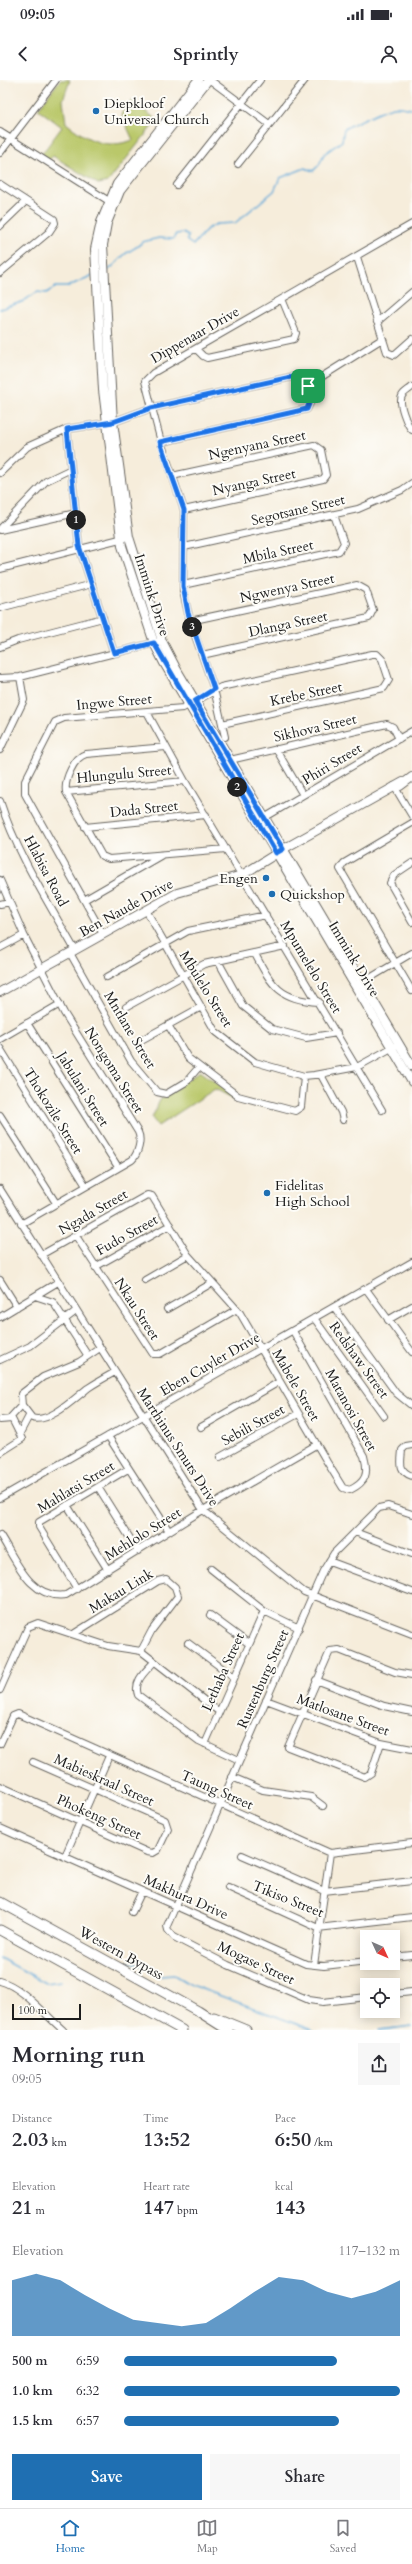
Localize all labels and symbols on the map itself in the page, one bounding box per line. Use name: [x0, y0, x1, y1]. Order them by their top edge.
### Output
place label: Diepkloof Universal Church: [104, 94, 209, 129]
marker: Diepkloof Universal Church: [91, 106, 101, 116]
street label: Dippenaar Drive: [147, 302, 243, 368]
pin: [291, 369, 325, 403]
street label: Ngenyana Street: [207, 425, 308, 465]
street label: Nyanga Street: [211, 464, 298, 500]
street label: Segotsane Street: [249, 490, 347, 530]
pin: 1: [66, 510, 86, 530]
street label: Mbila Street: [241, 535, 316, 569]
street label: Immink Drive: [130, 551, 174, 639]
street label: Ngwenya Street: [238, 569, 337, 607]
street label: Dlanga Street: [247, 606, 330, 642]
pin: 3: [182, 617, 202, 637]
street label: Krebe Street: [268, 677, 344, 711]
street label: Ingwe Street: [76, 689, 153, 715]
street label: Sikhova Street: [272, 709, 359, 747]
street label: Phiri Street: [299, 738, 366, 789]
street label: Hlungulu Street: [76, 760, 173, 788]
pin: 2: [227, 777, 247, 797]
street label: Dada Street: [109, 796, 180, 822]
street label: Hlabisa Road: [19, 832, 73, 910]
place label: Engen: [219, 869, 258, 888]
marker: Engen: [261, 873, 271, 883]
street label: Ben Naude Drive: [76, 874, 176, 942]
place label: Quickshop: [280, 885, 345, 904]
marker: Quickshop: [267, 889, 277, 899]
street label: Mpumelelo Street: [276, 917, 346, 1017]
street label: Immink Drive: [324, 917, 384, 1001]
street label: Mbulelo Street: [175, 947, 237, 1031]
street label: Mntlane Street: [99, 988, 161, 1073]
street label: Nongoma Street: [80, 1023, 148, 1117]
street label: Jabulani Street: [51, 1046, 114, 1131]
street label: Thokozile Street: [19, 1064, 87, 1158]
place label: Fidelitas High School: [275, 1176, 350, 1211]
street label: Ngada Street: [55, 1184, 131, 1239]
marker: Fidelitas High School: [262, 1188, 272, 1198]
street label: Fudo Street: [93, 1210, 162, 1260]
street label: Nkau Street: [110, 1274, 165, 1344]
street label: Redshaw Street: [325, 1318, 394, 1403]
street label: Eben Cuyler Drive: [156, 1328, 264, 1400]
street label: Mabele Street: [268, 1345, 325, 1425]
street label: Matanosi Street: [321, 1365, 382, 1455]
street label: Marthinus Smuts Drive: [133, 1384, 223, 1510]
street label: Sebili Street: [218, 1400, 289, 1450]
street label: Mahlatsi Street: [34, 1456, 119, 1518]
street label: Mehlolo Street: [101, 1503, 185, 1565]
street label: Makau Link: [85, 1564, 157, 1618]
street label: Rustenburg Street: [233, 1626, 294, 1731]
street label: Lethaba Street: [197, 1629, 249, 1714]
street label: Matlosane Street: [294, 1689, 392, 1741]
street label: Mabieskraal Street: [51, 1749, 157, 1811]
street label: Taung Street: [178, 1766, 257, 1815]
street label: Phokeng Street: [54, 1790, 145, 1844]
street label: Makhura Drive: [141, 1870, 231, 1924]
street label: Tikiso Street: [250, 1876, 327, 1922]
street label: Western Bypass: [74, 1921, 167, 1984]
north arrow: [360, 1930, 400, 1970]
street label: Mogase Street: [214, 1937, 298, 1989]
scale bar: [12, 2002, 81, 2021]

